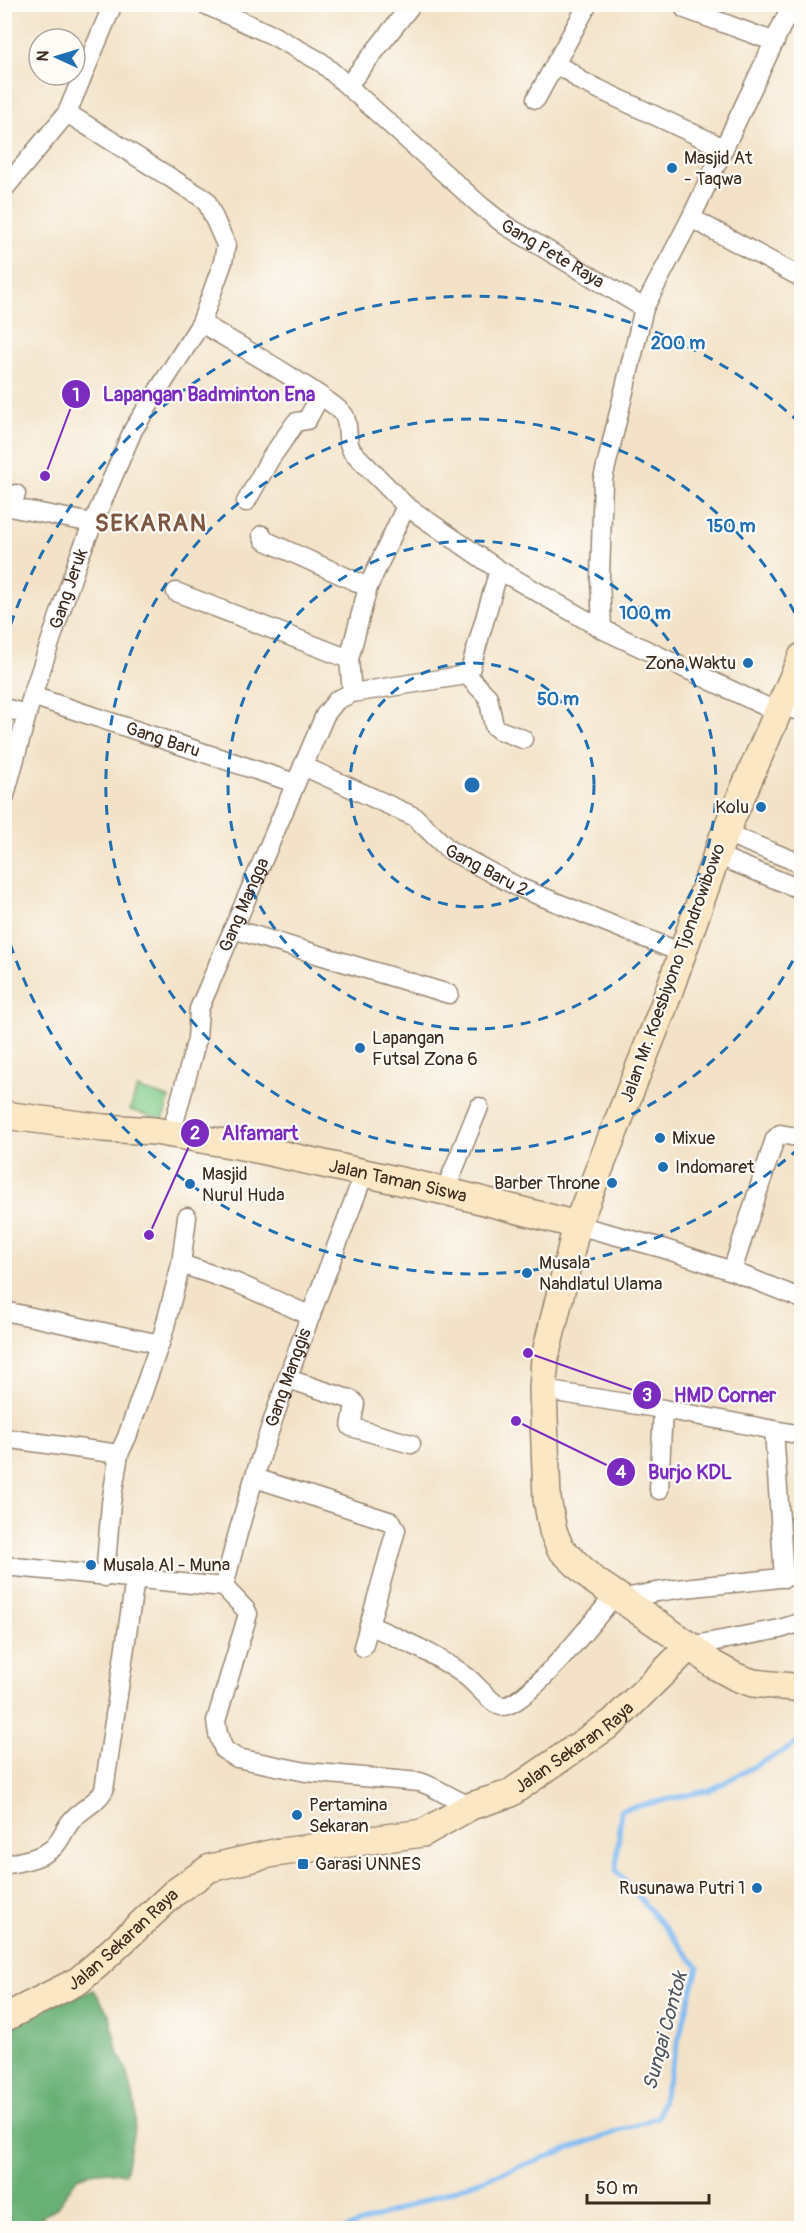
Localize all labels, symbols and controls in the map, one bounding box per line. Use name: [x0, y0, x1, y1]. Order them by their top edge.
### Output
north arrow: [27, 27, 87, 87]
text: N: [33, 50, 53, 62]
place label: Masjid At - Taqwa: [684, 147, 753, 191]
marker: Masjid At - Taqwa: [665, 161, 679, 175]
street label: Gang Pete Raya: [497, 214, 609, 293]
text: 200 m: [651, 332, 705, 355]
callout: Lapangan Badminton Ena: [61, 375, 327, 413]
text: Lapangan Badminton Ena: [103, 382, 315, 407]
text: 1: [72, 384, 80, 407]
district label: SEKARAN: [95, 509, 207, 538]
text: 150 m: [707, 515, 756, 538]
street label: Gang Jeruk: [44, 545, 93, 632]
text: 100 m: [619, 602, 671, 625]
place label: Zona Waktu: [645, 652, 736, 675]
marker: Zona Waktu: [741, 656, 755, 670]
text: 50 m: [537, 688, 579, 711]
street label: Gang Baru: [123, 716, 203, 762]
centre of rings: [462, 775, 482, 795]
place label: Kolu: [715, 796, 749, 819]
marker: Kolu: [754, 800, 768, 814]
street label: Gang Baru 2: [441, 838, 531, 901]
street label: Jalan Mr. Koesbiyono Tjondrowibowo: [615, 840, 731, 1106]
street label: Gang Mangga: [213, 854, 274, 955]
place label: Lapangan Futsal Zona 6: [372, 1027, 478, 1071]
marker: Lapangan Futsal Zona 6: [353, 1041, 367, 1055]
callout: Alfamart: [180, 1114, 311, 1152]
text: Alfamart: [222, 1121, 299, 1146]
text: 2: [190, 1122, 200, 1145]
place label: Mixue: [672, 1127, 715, 1150]
marker: Mixue: [653, 1131, 667, 1145]
street label: Jalan Taman Siswa: [327, 1154, 469, 1208]
place label: Indomaret: [675, 1156, 755, 1179]
marker: Indomaret: [656, 1160, 670, 1174]
place label: Masjid Nurul Huda: [202, 1163, 285, 1207]
place label: Barber Throne: [494, 1172, 600, 1195]
marker: Barber Throne: [605, 1176, 619, 1190]
marker: Masjid Nurul Huda: [183, 1177, 197, 1191]
place label: Musala Nahdlatul Ulama: [539, 1252, 662, 1296]
marker: Musala Nahdlatul Ulama: [520, 1266, 534, 1280]
street label: Gang Manggis: [260, 1325, 316, 1430]
callout: HMD Corner: [632, 1376, 788, 1414]
text: HMD Corner: [674, 1383, 777, 1408]
text: 3: [642, 1384, 652, 1407]
callout: Burjo KDL: [606, 1453, 744, 1491]
text: Burjo KDL: [648, 1460, 732, 1485]
text: 4: [616, 1461, 627, 1484]
place label: Musala Al - Muna: [103, 1554, 230, 1577]
marker: Musala Al - Muna: [84, 1558, 98, 1572]
street label: Jalan Sekaran Raya: [510, 1697, 639, 1798]
place label: Pertamina Sekaran: [309, 1794, 387, 1838]
marker: Pertamina Sekaran: [290, 1808, 304, 1822]
place label: Garasi UNNES: [315, 1853, 421, 1876]
marker: Garasi UNNES: [296, 1857, 310, 1871]
place label: Rusunawa Putri 1: [619, 1877, 745, 1900]
marker: Rusunawa Putri 1: [750, 1881, 764, 1895]
street label: Jalan Sekaran Raya: [64, 1883, 183, 1996]
water label: Sungai Contok: [637, 1968, 693, 2093]
scale bar: [587, 2167, 708, 2205]
text: 50 m: [596, 2177, 638, 2200]

